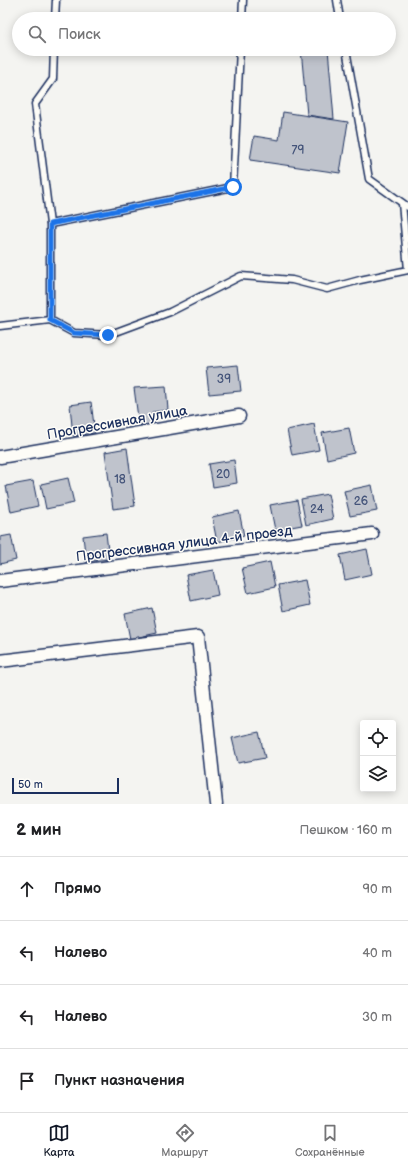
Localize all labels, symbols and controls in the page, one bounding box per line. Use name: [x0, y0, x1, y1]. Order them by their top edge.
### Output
search box: [12, 12, 396, 56]
icon: search: [26, 23, 48, 45]
text: Поиск: [58, 25, 101, 44]
house number: 79: [292, 143, 304, 158]
route start: [224, 178, 242, 196]
route end: [99, 326, 117, 344]
house number: 39: [217, 372, 231, 387]
street label: Прогрессивная улица: [46, 402, 189, 443]
house number: 20: [216, 467, 230, 482]
house number: 18: [114, 472, 126, 487]
house number: 26: [354, 494, 368, 509]
house number: 24: [310, 502, 325, 517]
street label: Прогрессивная улица 4-й проезд: [75, 522, 294, 565]
map controls: [360, 720, 396, 792]
button: locate: [360, 720, 396, 756]
button: layers: [360, 756, 396, 792]
scale bar: [12, 776, 119, 795]
text: 50 m: [18, 778, 43, 791]
text: 2 мин: [16, 820, 62, 840]
text: Пешком · 160 m: [300, 822, 392, 838]
icon: ahead: [16, 878, 38, 900]
text: Прямо: [54, 879, 101, 898]
text: 90 m: [363, 881, 392, 897]
icon: left: [16, 942, 38, 964]
text: Налево: [54, 943, 107, 962]
text: 40 m: [362, 945, 392, 961]
icon: left: [16, 1006, 38, 1028]
text: Налево: [54, 1007, 107, 1026]
text: 30 m: [362, 1009, 392, 1025]
icon: arrive: [16, 1070, 38, 1092]
text: Пункт назначения: [54, 1071, 185, 1090]
tab: Карта: [43, 1122, 74, 1159]
tab: Маршрут: [161, 1122, 208, 1159]
tab: Сохранённые: [295, 1122, 365, 1159]

